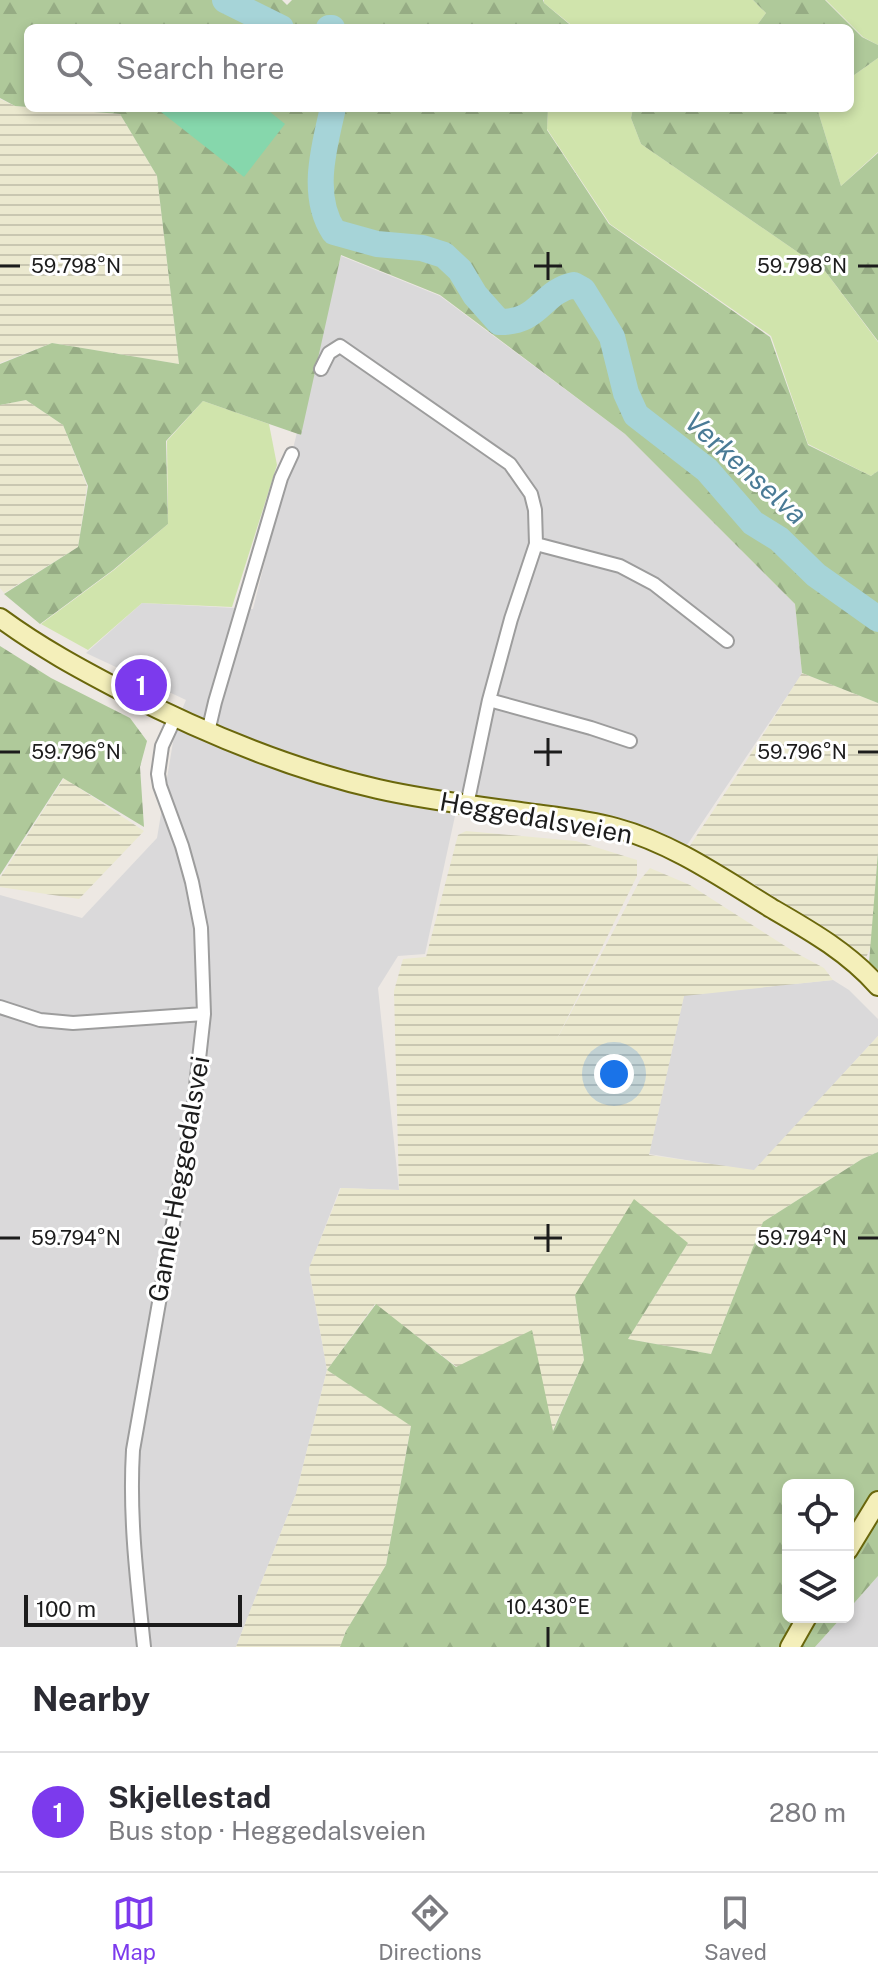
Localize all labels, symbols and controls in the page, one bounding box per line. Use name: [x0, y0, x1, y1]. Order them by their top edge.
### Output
search box: [24, 24, 854, 112]
icon: search: [52, 46, 96, 90]
text: Search here: [116, 50, 284, 86]
text: 59.798°N: [31, 254, 121, 278]
text: 59.798°N: [757, 254, 847, 278]
water label: Verkenselva: [679, 404, 814, 531]
pin: 1: [115, 655, 167, 715]
text: 59.796°N: [31, 740, 121, 764]
text: 59.796°N: [757, 740, 847, 764]
street label: Heggedalsveien: [437, 785, 635, 850]
street label: Gamle Heggedalsvei: [142, 1053, 215, 1304]
your location: [594, 1054, 634, 1094]
text: 59.794°N: [31, 1226, 121, 1250]
text: 59.794°N: [757, 1226, 847, 1250]
map controls: [782, 1479, 854, 1623]
button: locate: [782, 1479, 854, 1551]
button: layers: [782, 1551, 854, 1623]
scale bar: [24, 1591, 242, 1627]
text: 10.430°E: [506, 1595, 590, 1619]
text: 100 m: [36, 1596, 96, 1622]
text: Nearby: [32, 1679, 150, 1719]
text: Skjellestad: [108, 1779, 271, 1815]
text: 1: [52, 1797, 64, 1828]
text: 280 m: [769, 1797, 846, 1828]
text: Bus stop · Heggedalsveien: [108, 1815, 426, 1846]
tab: Map: [111, 1891, 156, 1965]
tab: Directions: [378, 1891, 482, 1965]
tab: Saved: [704, 1891, 767, 1965]

